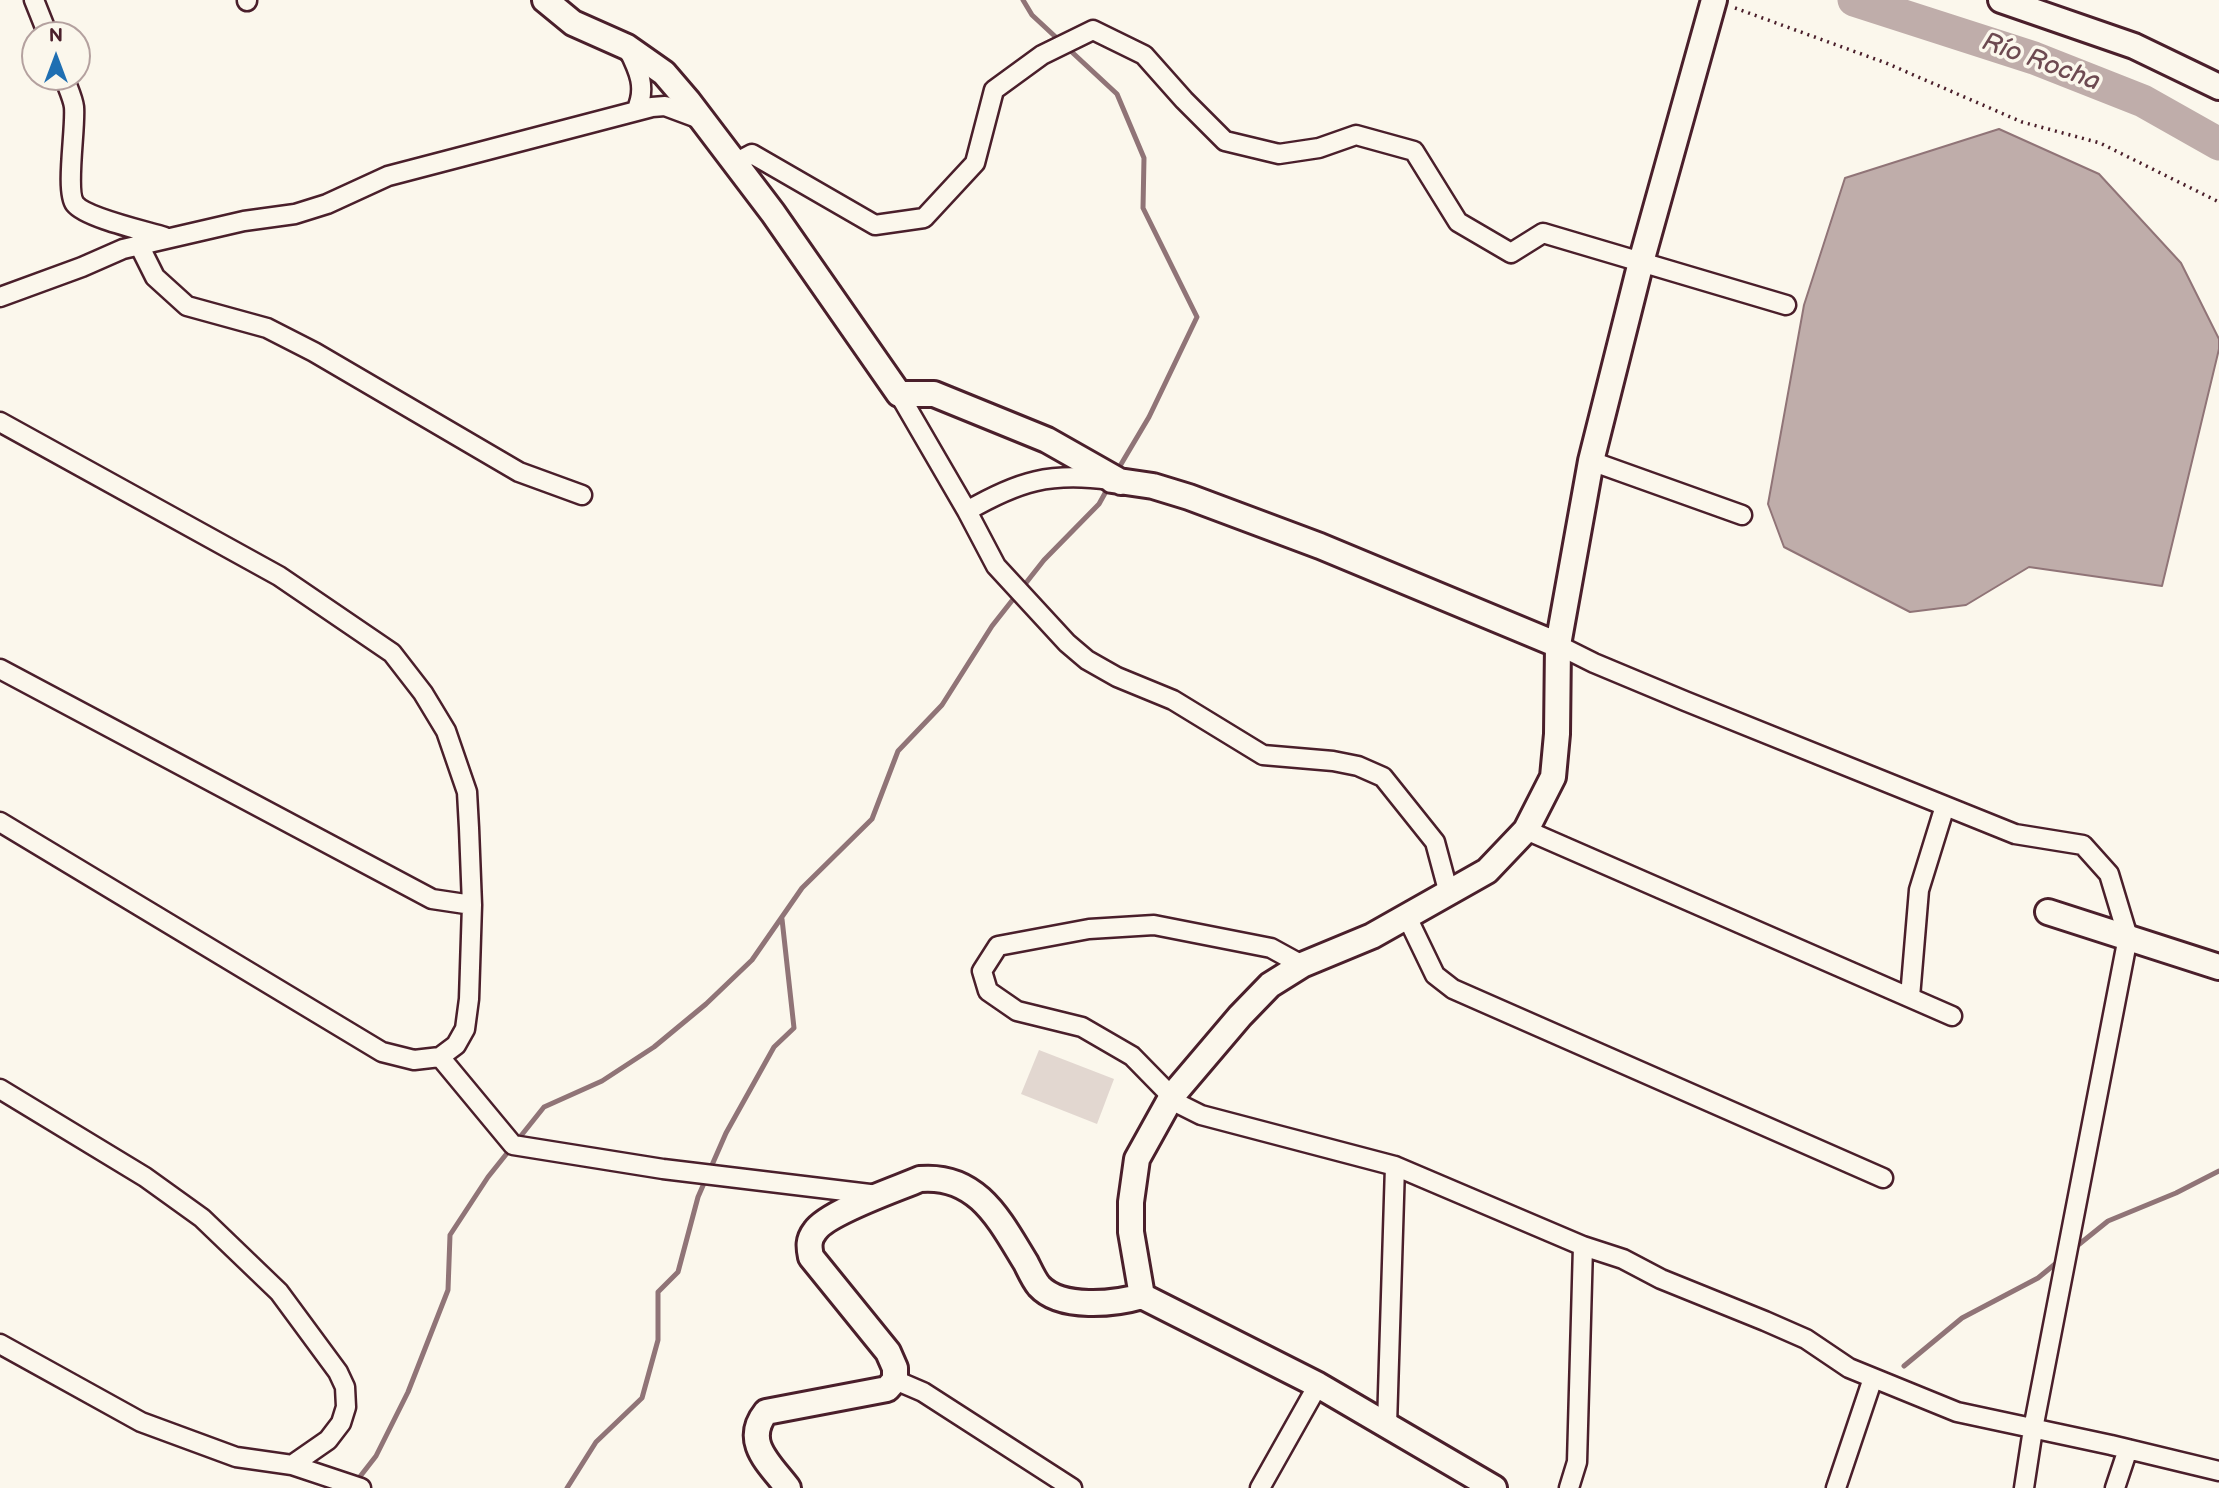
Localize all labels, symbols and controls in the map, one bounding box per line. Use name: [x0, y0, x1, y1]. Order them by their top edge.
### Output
north arrow: [21, 21, 91, 91]
text: N: [49, 25, 63, 48]
water label: Río Rocha: [1978, 27, 2104, 99]

